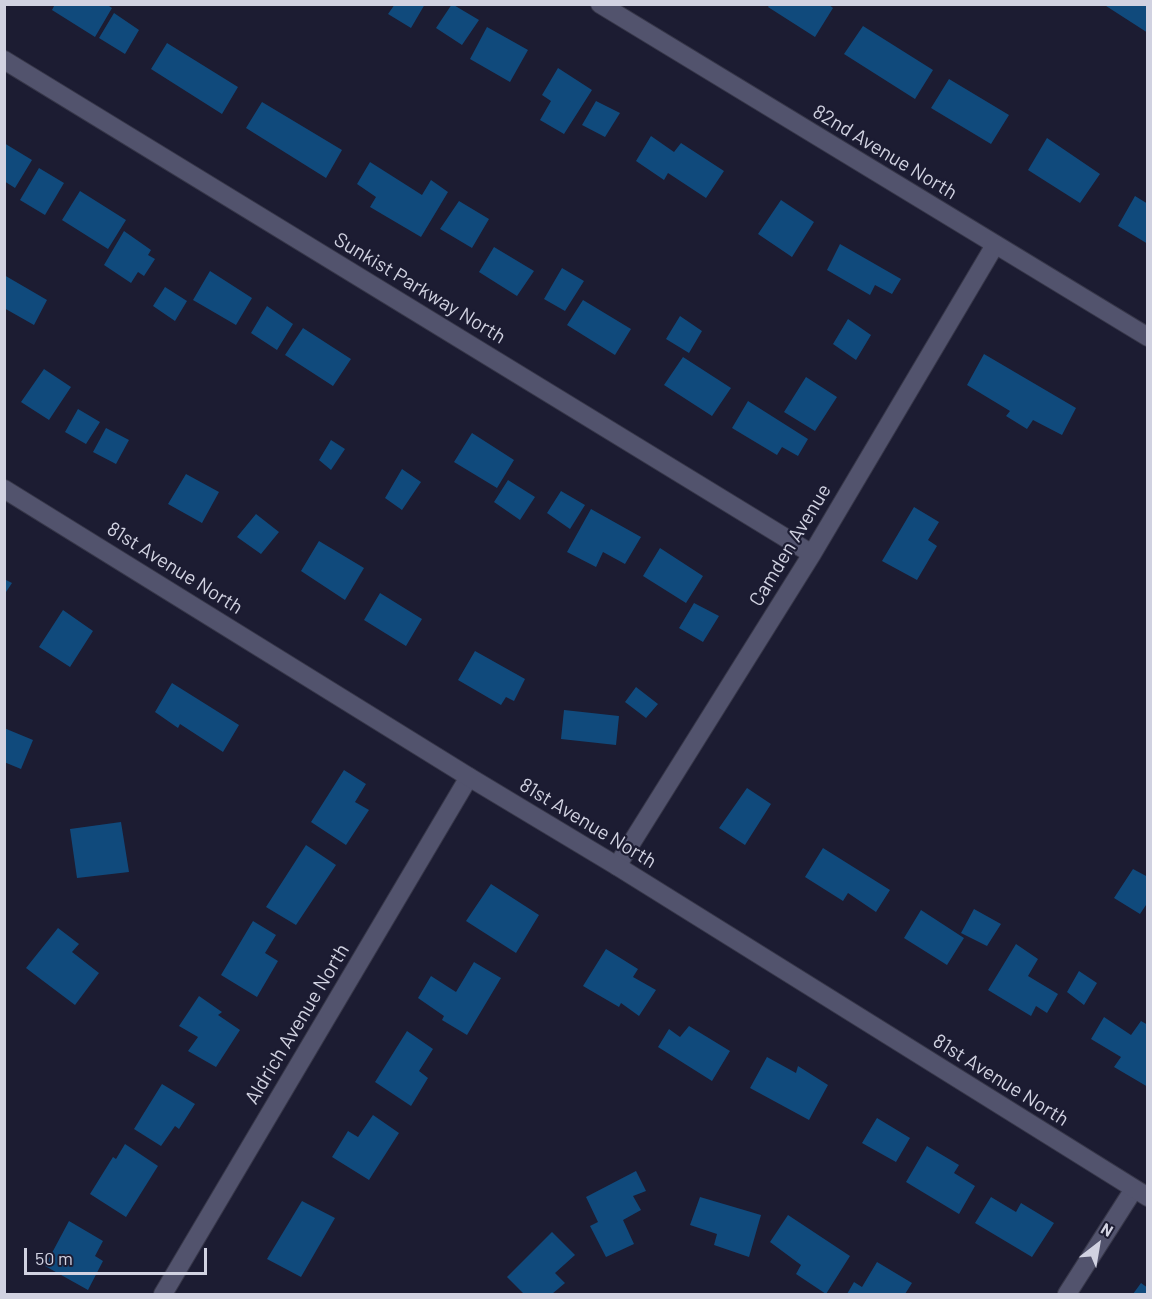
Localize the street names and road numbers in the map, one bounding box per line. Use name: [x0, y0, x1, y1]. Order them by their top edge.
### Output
street label: 82nd Avenue North: [808, 99, 962, 205]
street label: Sunkist Parkway North: [330, 227, 510, 349]
street label: Camden Avenue: [744, 479, 836, 611]
street label: 81st Avenue North: [103, 517, 247, 619]
street label: 81st Avenue North: [515, 773, 661, 873]
street label: Aldrich Avenue North: [240, 939, 354, 1109]
street label: 81st Avenue North: [929, 1029, 1073, 1131]

